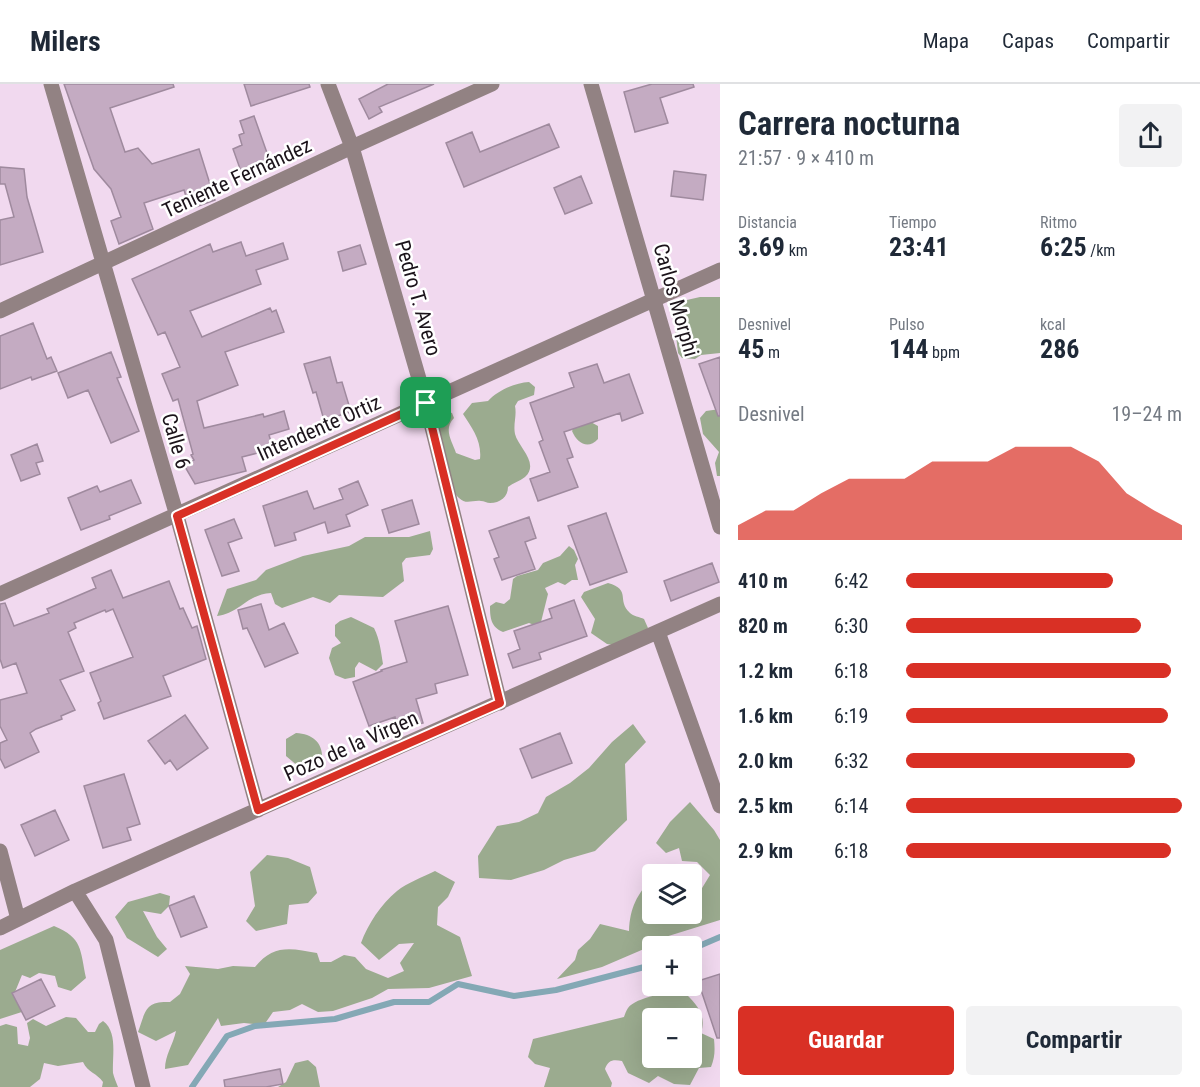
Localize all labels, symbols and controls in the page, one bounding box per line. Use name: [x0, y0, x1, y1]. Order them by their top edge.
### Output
text: Milers: [30, 25, 101, 58]
text: Mapa: [923, 29, 969, 53]
text: Capas: [1002, 29, 1054, 53]
text: Compartir: [1087, 29, 1170, 53]
text: Carrera nocturna: [738, 104, 960, 143]
button: share: [1119, 104, 1182, 167]
street label: Teniente Fernández: [159, 133, 315, 223]
text: 21:57 · 9 × 410 m: [738, 146, 874, 170]
text: Distancia: [738, 213, 797, 232]
text: Tiempo: [889, 213, 936, 232]
text: Ritmo: [1040, 213, 1077, 232]
text: 3.69: [738, 232, 785, 262]
text: 23:41: [889, 232, 949, 262]
text: 6:25: [1040, 232, 1087, 262]
street label: Pedro T. Avero: [390, 237, 446, 359]
street label: Carlos Morphi: [648, 241, 704, 359]
text: km: [785, 241, 808, 260]
text: /km: [1087, 241, 1115, 260]
text: Desnivel: [738, 315, 791, 334]
text: Pulso: [889, 315, 925, 334]
text: kcal: [1040, 315, 1066, 334]
text: 45: [738, 334, 764, 364]
text: 144: [889, 334, 928, 364]
text: 286: [1040, 334, 1079, 364]
text: m: [764, 343, 780, 362]
text: bpm: [928, 343, 960, 362]
pin: [400, 377, 451, 428]
icon: arrive: [409, 386, 442, 419]
street label: Intendente Ortiz: [253, 390, 385, 466]
text: Desnivel: [738, 402, 805, 426]
text: 19–24 m: [1111, 402, 1182, 426]
street label: Calle 6: [157, 410, 195, 472]
text: 410 m: [738, 569, 788, 593]
text: 6:42: [834, 569, 868, 593]
text: 820 m: [738, 614, 788, 638]
text: 6:30: [834, 614, 868, 638]
text: 1.2 km: [738, 659, 793, 683]
text: 6:18: [834, 659, 868, 683]
text: 1.6 km: [738, 704, 793, 728]
text: 6:19: [834, 704, 868, 728]
street label: Pozo de la Virgen: [280, 706, 422, 786]
text: 2.0 km: [738, 749, 793, 773]
text: 6:32: [834, 749, 868, 773]
text: 2.5 km: [738, 794, 793, 818]
text: 6:14: [834, 794, 868, 818]
text: 2.9 km: [738, 839, 793, 863]
text: 6:18: [834, 839, 868, 863]
map controls: [642, 864, 702, 1068]
button: layers: [642, 864, 702, 924]
button: +: [642, 936, 702, 996]
button: Guardar: [738, 1006, 954, 1075]
button: Compartir: [966, 1006, 1182, 1075]
button: −: [642, 1008, 702, 1068]

